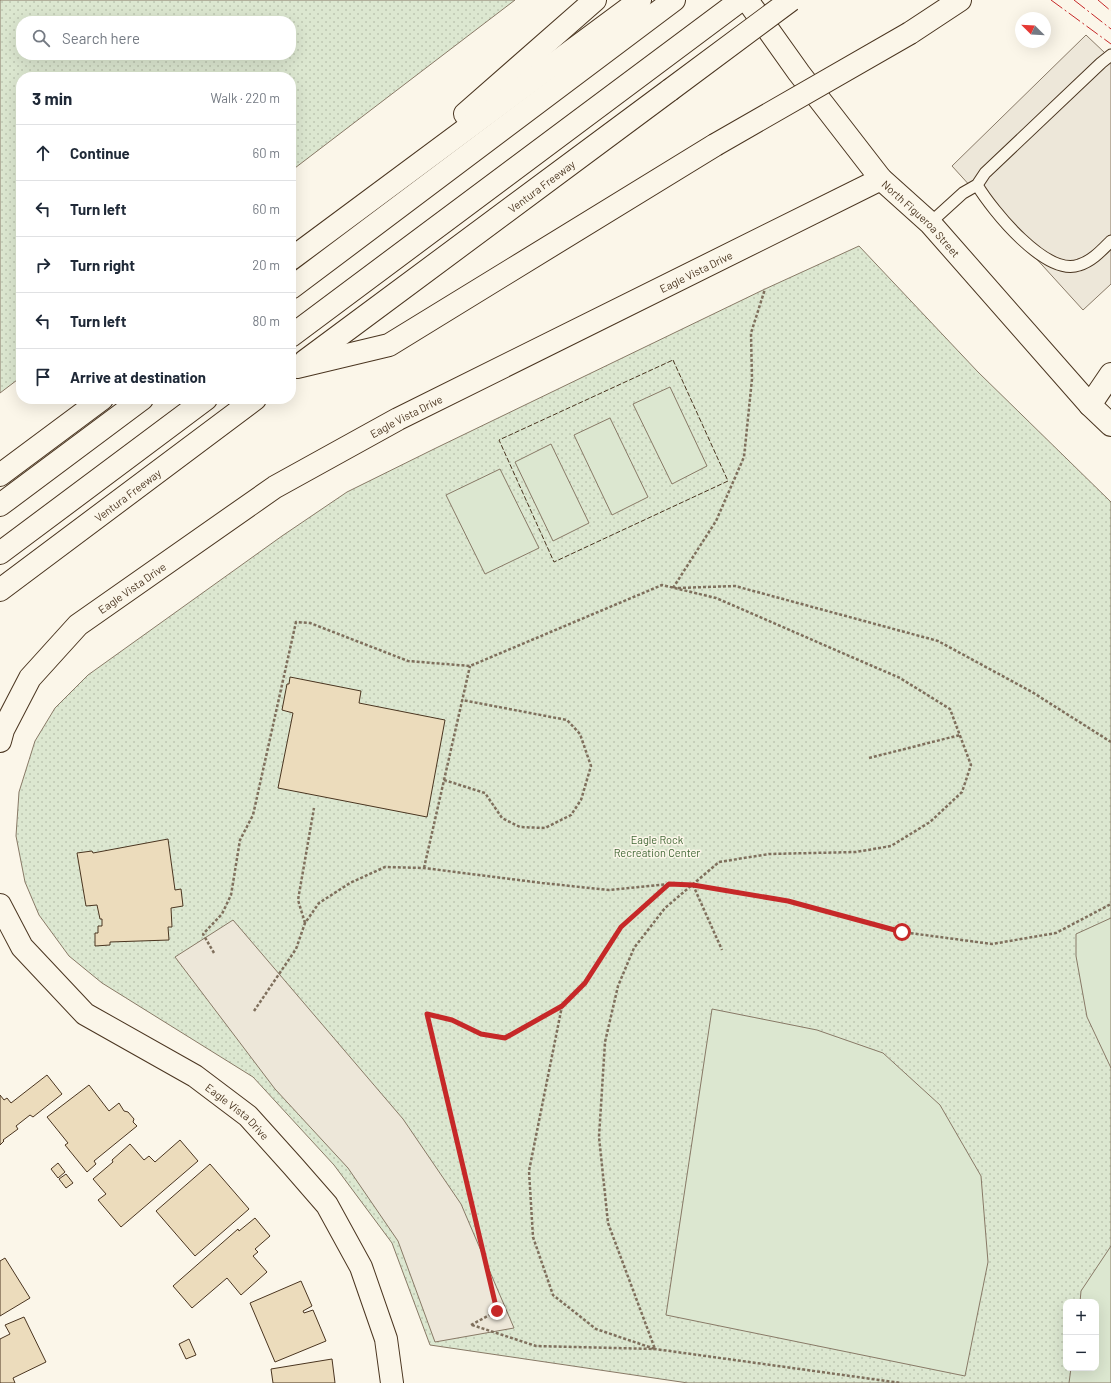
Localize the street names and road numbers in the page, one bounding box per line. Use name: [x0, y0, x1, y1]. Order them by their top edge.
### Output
street label: Ventura Freeway: [505, 157, 577, 215]
street label: North Figueroa Street: [880, 177, 963, 259]
street label: Eagle Vista Drive: [657, 247, 734, 295]
street label: Eagle Vista Drive: [367, 392, 444, 440]
street label: Ventura Freeway: [91, 466, 163, 524]
street label: Eagle Vista Drive: [95, 559, 168, 616]
street label: Eagle Vista Drive: [203, 1080, 272, 1142]

